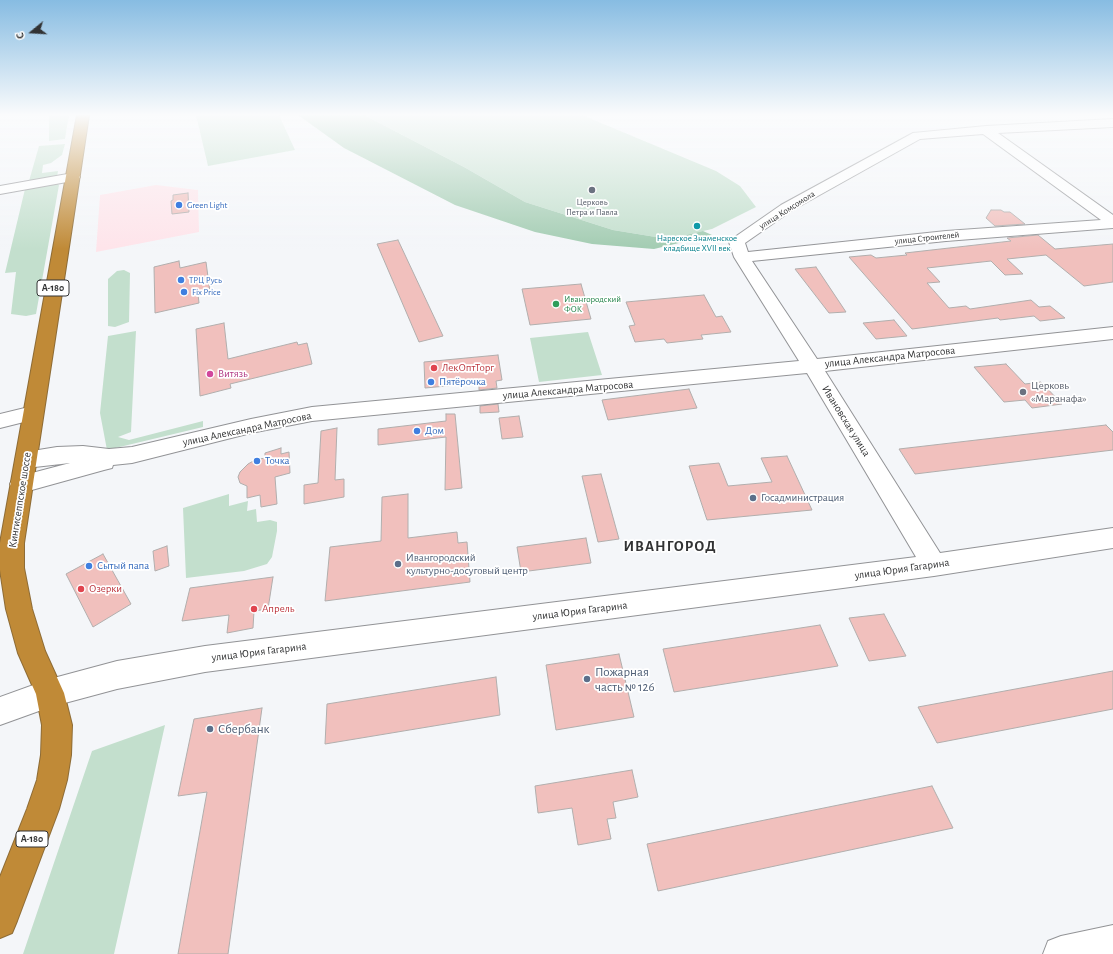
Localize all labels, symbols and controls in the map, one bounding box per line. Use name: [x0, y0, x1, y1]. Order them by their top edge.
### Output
north arrow: [12, 12, 52, 52]
text: С: [14, 31, 26, 40]
marker: Церковь Петра и Павла: [587, 185, 597, 195]
street label: улица Комсомола: [757, 189, 817, 231]
place label: Церковь Петра и Павла: [566, 197, 618, 218]
marker: Green Light: [174, 200, 184, 210]
place label: Green Light: [187, 200, 227, 210]
marker: Нарвское Знаменское кладбище XVII век: [692, 221, 702, 231]
street label: улица Строителей: [894, 229, 960, 247]
place label: Нарвское Знаменское кладбище XVII век: [657, 233, 737, 254]
marker: ТРЦ Русь: [176, 275, 186, 285]
place label: ТРЦ Русь: [189, 275, 222, 285]
road number: А-180: [37, 280, 69, 296]
marker: Fix Price: [179, 287, 189, 297]
place label: Fix Price: [192, 287, 221, 297]
place label: Ивангородский ФОК: [564, 294, 621, 315]
marker: Ивангородский ФОК: [551, 299, 561, 309]
street label: улица Александра Матросова: [824, 344, 956, 370]
place label: ЛекОптТорг: [442, 361, 494, 375]
marker: ЛекОптТорг: [429, 363, 439, 373]
place label: Витязь: [218, 367, 248, 381]
marker: Витязь: [205, 369, 215, 379]
place label: Пятёрочка: [439, 375, 486, 389]
marker: Пятёрочка: [426, 377, 436, 387]
street label: улица Александра Матросова: [502, 378, 634, 402]
place label: Церковь «Маранафа»: [1031, 379, 1087, 405]
street label: Ивановская улица: [819, 383, 873, 459]
marker: Церковь «Маранафа»: [1018, 387, 1028, 397]
street label: улица Александра Матросова: [182, 409, 312, 449]
place label: Дом: [425, 424, 444, 438]
marker: Дом: [412, 426, 422, 436]
street label: Кингисеппское шоссе: [6, 451, 34, 549]
place label: Точка: [265, 454, 290, 468]
marker: Точка: [252, 456, 262, 466]
place label: Госадминистрация: [761, 491, 844, 505]
marker: Госадминистрация: [748, 493, 758, 503]
district label: ИВАНГОРОД: [623, 537, 717, 555]
place label: Ивангородский культурно-досуговый центр: [406, 551, 528, 577]
street label: улица Юрия Гагарина: [854, 556, 950, 582]
place label: Сытый папа: [97, 559, 149, 573]
marker: Ивангородский культурно-досуговый центр: [393, 559, 403, 569]
marker: Сытый папа: [84, 561, 94, 571]
place label: Озерки: [89, 582, 122, 596]
marker: Озерки: [76, 584, 86, 594]
street label: улица Юрия Гагарина: [532, 599, 628, 623]
place label: Апрель: [262, 602, 294, 616]
marker: Апрель: [249, 604, 259, 614]
street label: улица Юрия Гагарина: [211, 640, 307, 664]
place label: Пожарная часть № 126: [595, 664, 655, 695]
marker: Пожарная часть № 126: [582, 674, 592, 684]
place label: Сбербанк: [218, 721, 269, 737]
marker: Сбербанк: [205, 724, 215, 734]
road number: А-180: [16, 831, 48, 847]

